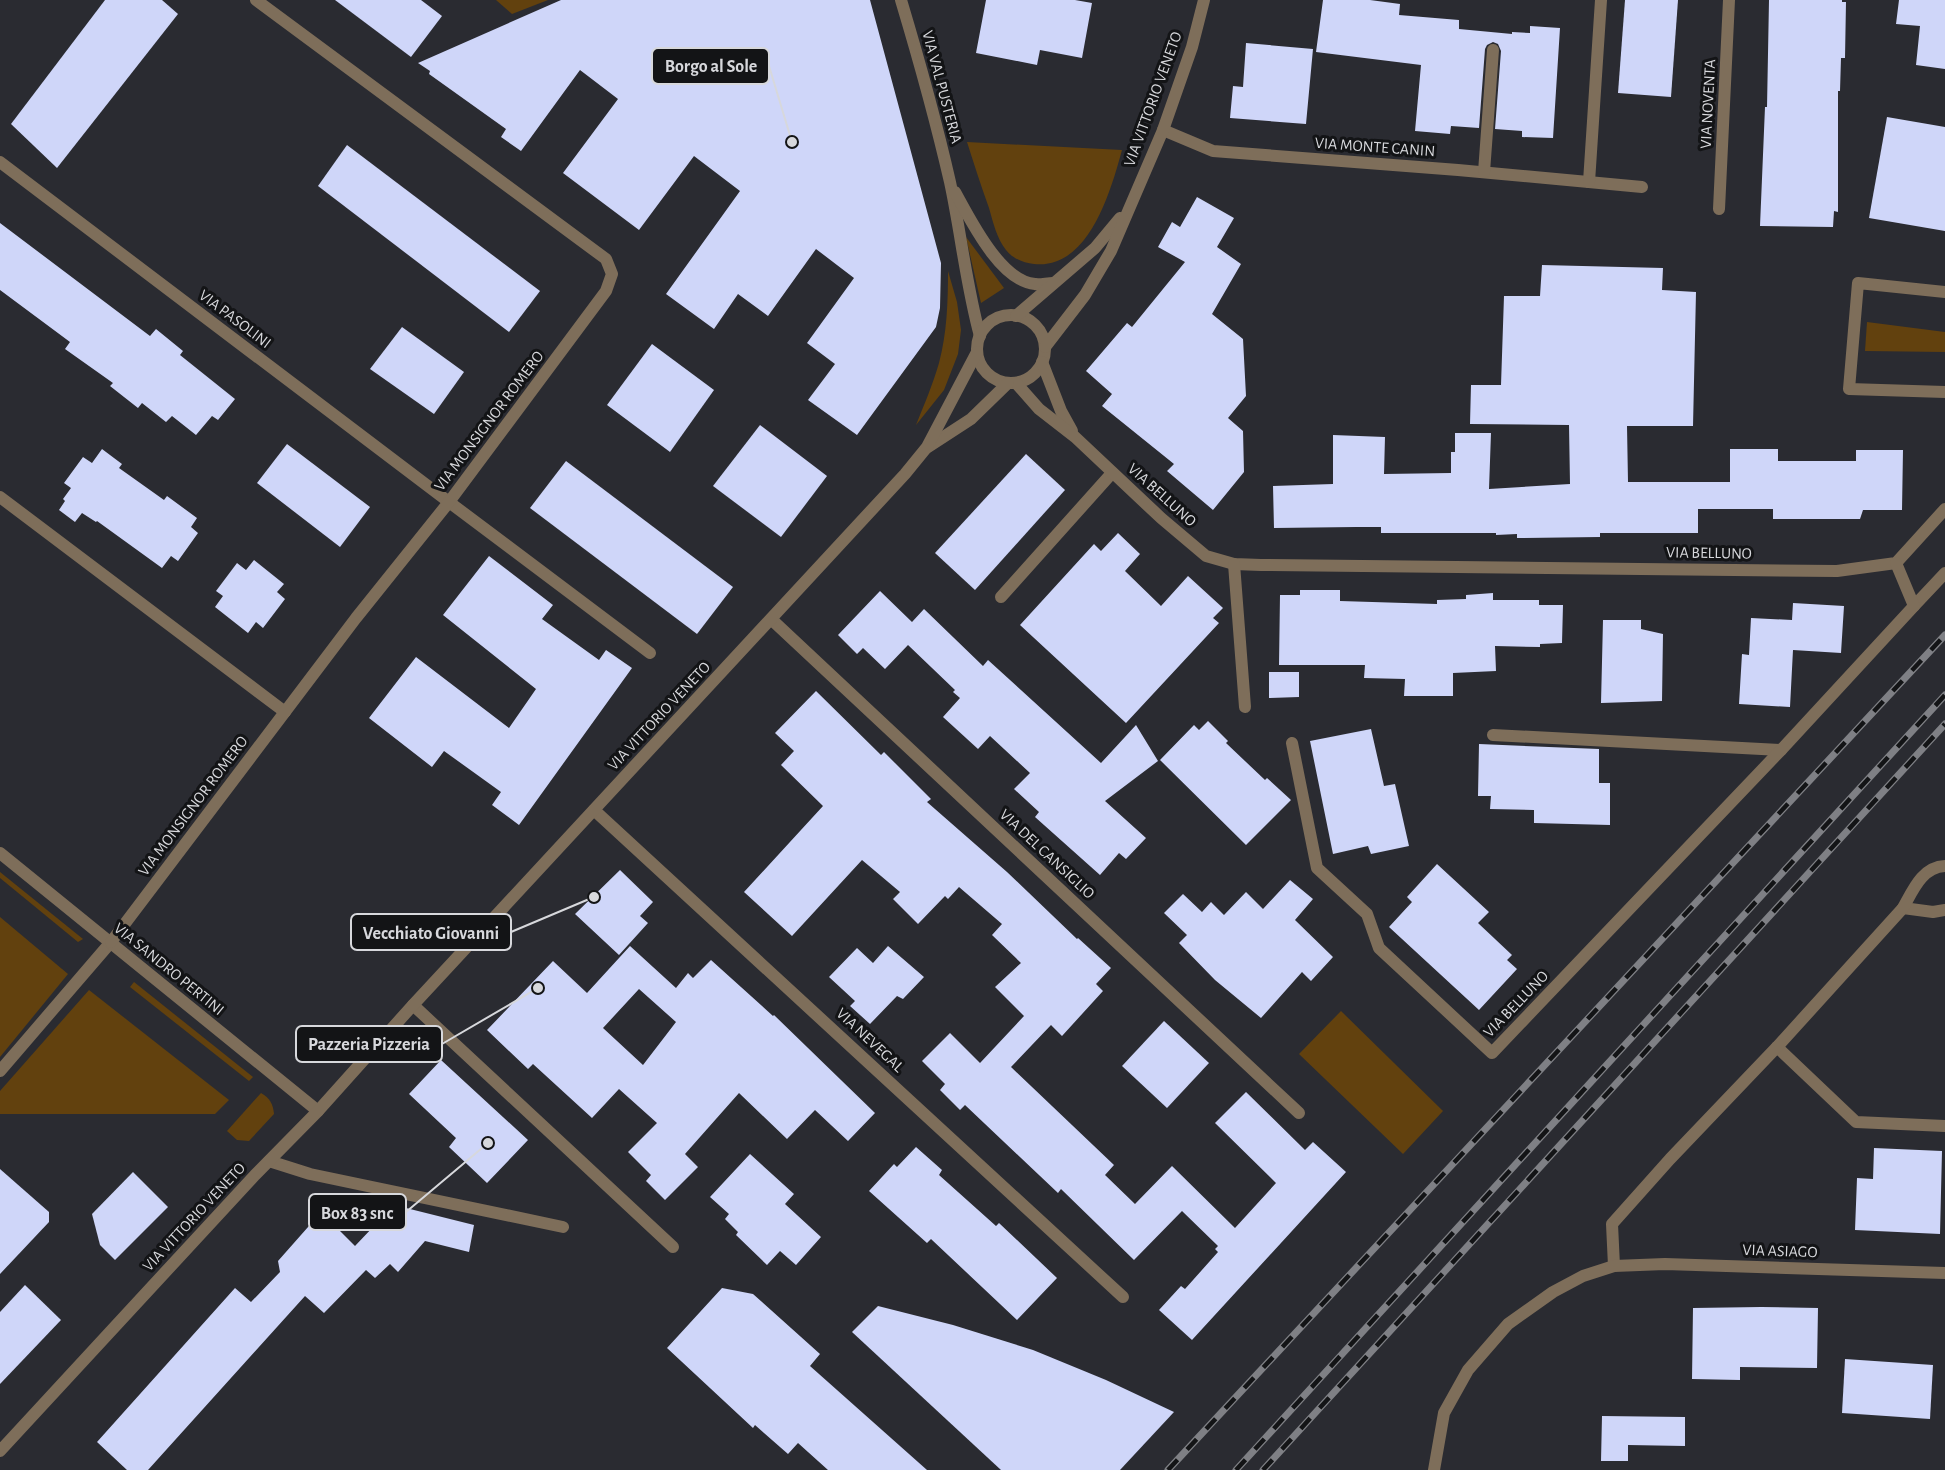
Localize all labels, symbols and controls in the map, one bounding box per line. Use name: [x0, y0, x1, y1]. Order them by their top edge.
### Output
street label: VIA VAL PUSTERIA: [919, 29, 965, 145]
street label: VIA VITTORIO VENETO: [1121, 30, 1185, 168]
callout: Borgo al Sole: [652, 48, 769, 84]
text: Borgo al Sole: [665, 58, 757, 76]
street label: VIA NOVENTA: [1698, 59, 1718, 149]
street label: VIA MONTE CANIN: [1314, 135, 1436, 159]
street label: VIA PASOLINI: [196, 287, 274, 351]
street label: VIA MONSIGNOR ROMERO: [431, 348, 547, 494]
street label: VIA BELLUNO: [1125, 460, 1199, 530]
street label: VIA BELLUNO: [1666, 544, 1752, 562]
street label: VIA VITTORIO VENETO: [605, 659, 713, 773]
street label: VIA MONSIGNOR ROMERO: [135, 733, 251, 879]
street label: VIA DEL CANSIGLIO: [997, 806, 1097, 902]
callout: Vecchiato Giovanni: [351, 914, 511, 950]
street label: VIA SANDRO PERTINI: [111, 920, 227, 1018]
text: Vecchiato Giovanni: [363, 925, 499, 943]
street label: VIA BELLUNO: [1480, 968, 1552, 1040]
street label: VIA NEVEGAL: [833, 1005, 907, 1075]
callout: Pazzeria Pizzeria: [296, 1026, 442, 1062]
text: Pazzeria Pizzeria: [308, 1036, 430, 1054]
street label: VIA VITTORIO VENETO: [140, 1160, 248, 1274]
callout: Box 83 snc: [309, 1194, 406, 1230]
text: Box 83 snc: [321, 1205, 393, 1223]
street label: VIA ASIAGO: [1742, 1242, 1818, 1260]

